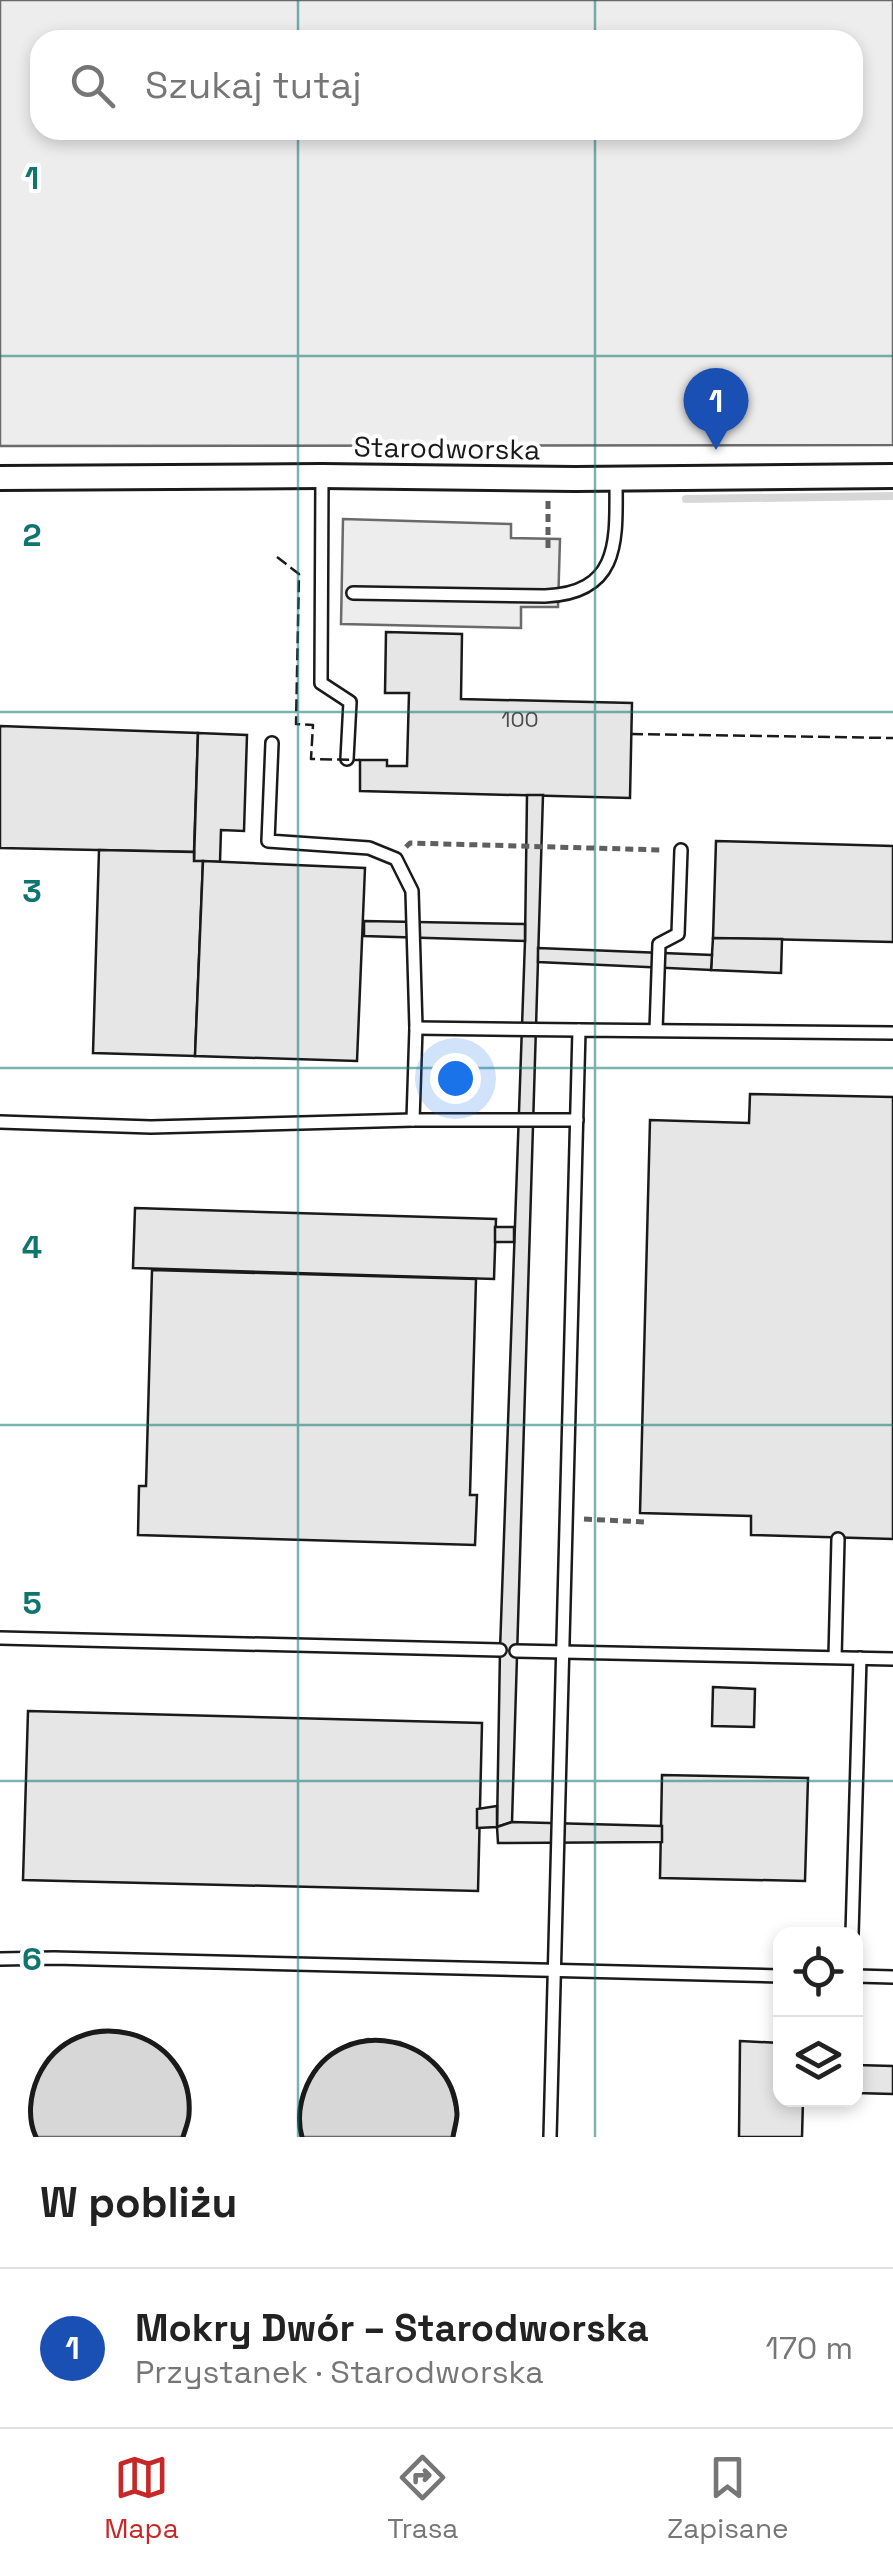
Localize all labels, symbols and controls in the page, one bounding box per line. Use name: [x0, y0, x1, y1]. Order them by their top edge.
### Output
search box: [30, 30, 863, 140]
icon: search: [65, 58, 120, 113]
text: Szukaj tutaj: [145, 61, 362, 109]
text: 1: [25, 158, 39, 198]
pin: 1: [684, 368, 748, 450]
street label: Starodworska: [353, 428, 541, 468]
text: 2: [22, 515, 42, 555]
house number: 100: [501, 705, 539, 733]
text: 3: [22, 871, 42, 911]
your location: [430, 1053, 481, 1104]
text: 4: [22, 1227, 42, 1267]
text: 5: [22, 1583, 42, 1623]
map controls: [773, 1927, 863, 2107]
button: locate: [773, 1927, 863, 2017]
text: 6: [22, 1939, 42, 1979]
button: layers: [773, 2017, 863, 2107]
text: W pobliżu: [40, 2176, 237, 2229]
text: Mokry Dwór – Starodworska: [135, 2304, 649, 2352]
text: 1: [65, 2328, 80, 2368]
text: 170 m: [766, 2328, 853, 2368]
text: Przystanek · Starodworska: [135, 2352, 544, 2392]
tab: Mapa: [104, 2450, 179, 2546]
tab: Trasa: [387, 2450, 458, 2546]
tab: Zapisane: [667, 2450, 789, 2546]

